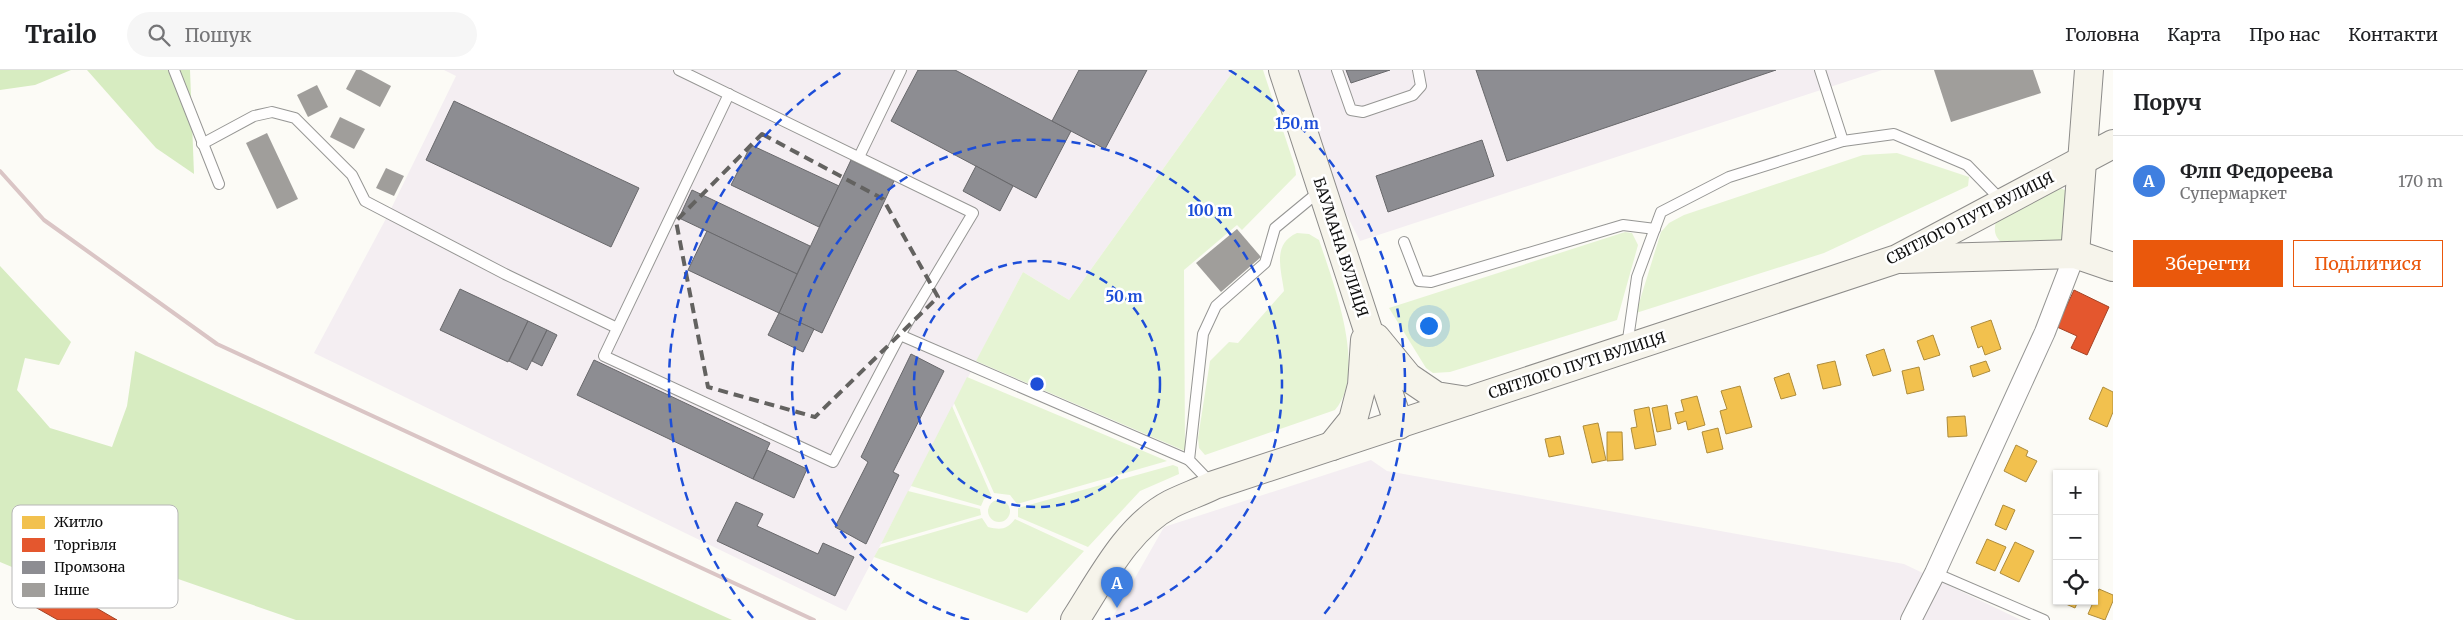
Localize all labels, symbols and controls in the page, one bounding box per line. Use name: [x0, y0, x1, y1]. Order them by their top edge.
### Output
search box: [127, 12, 477, 57]
text: Trailo: [25, 19, 97, 50]
icon: search: [145, 21, 173, 49]
text: Пошук: [185, 23, 251, 47]
text: Головна: [2065, 23, 2139, 46]
text: Карта: [2167, 23, 2221, 46]
text: Про нас: [2249, 23, 2320, 46]
text: Контакти: [2348, 23, 2438, 46]
text: Поруч: [2133, 89, 2202, 116]
text: 150 m: [1275, 114, 1319, 133]
text: Флп Федореева: [2180, 159, 2333, 183]
street label: СВІТЛОГО ПУТІ ВУЛИЦЯ: [1883, 167, 2057, 269]
text: A: [2143, 171, 2155, 191]
text: 170 m: [2398, 171, 2443, 191]
street label: БАУМАНА ВУЛИЦЯ: [1309, 175, 1373, 320]
text: Супермаркет: [2180, 183, 2287, 203]
text: 100 m: [1188, 201, 1232, 220]
button: Зберегти: [2133, 240, 2283, 287]
button: Поділитися: [2293, 240, 2443, 287]
text: 50 m: [1105, 287, 1143, 306]
your location: [1416, 313, 1442, 339]
street label: СВІТЛОГО ПУТІ ВУЛИЦЯ: [1486, 327, 1668, 403]
centre of rings: [1028, 375, 1046, 393]
map controls: [2053, 470, 2098, 605]
button: +: [2053, 470, 2098, 515]
legend: [12, 505, 178, 608]
text: Житло: [54, 513, 103, 531]
button: −: [2053, 515, 2098, 560]
text: Торгівля: [54, 536, 117, 554]
text: Промзона: [54, 558, 126, 576]
button: locate: [2053, 560, 2098, 605]
pin: A: [1101, 567, 1133, 608]
text: Інше: [54, 581, 89, 599]

